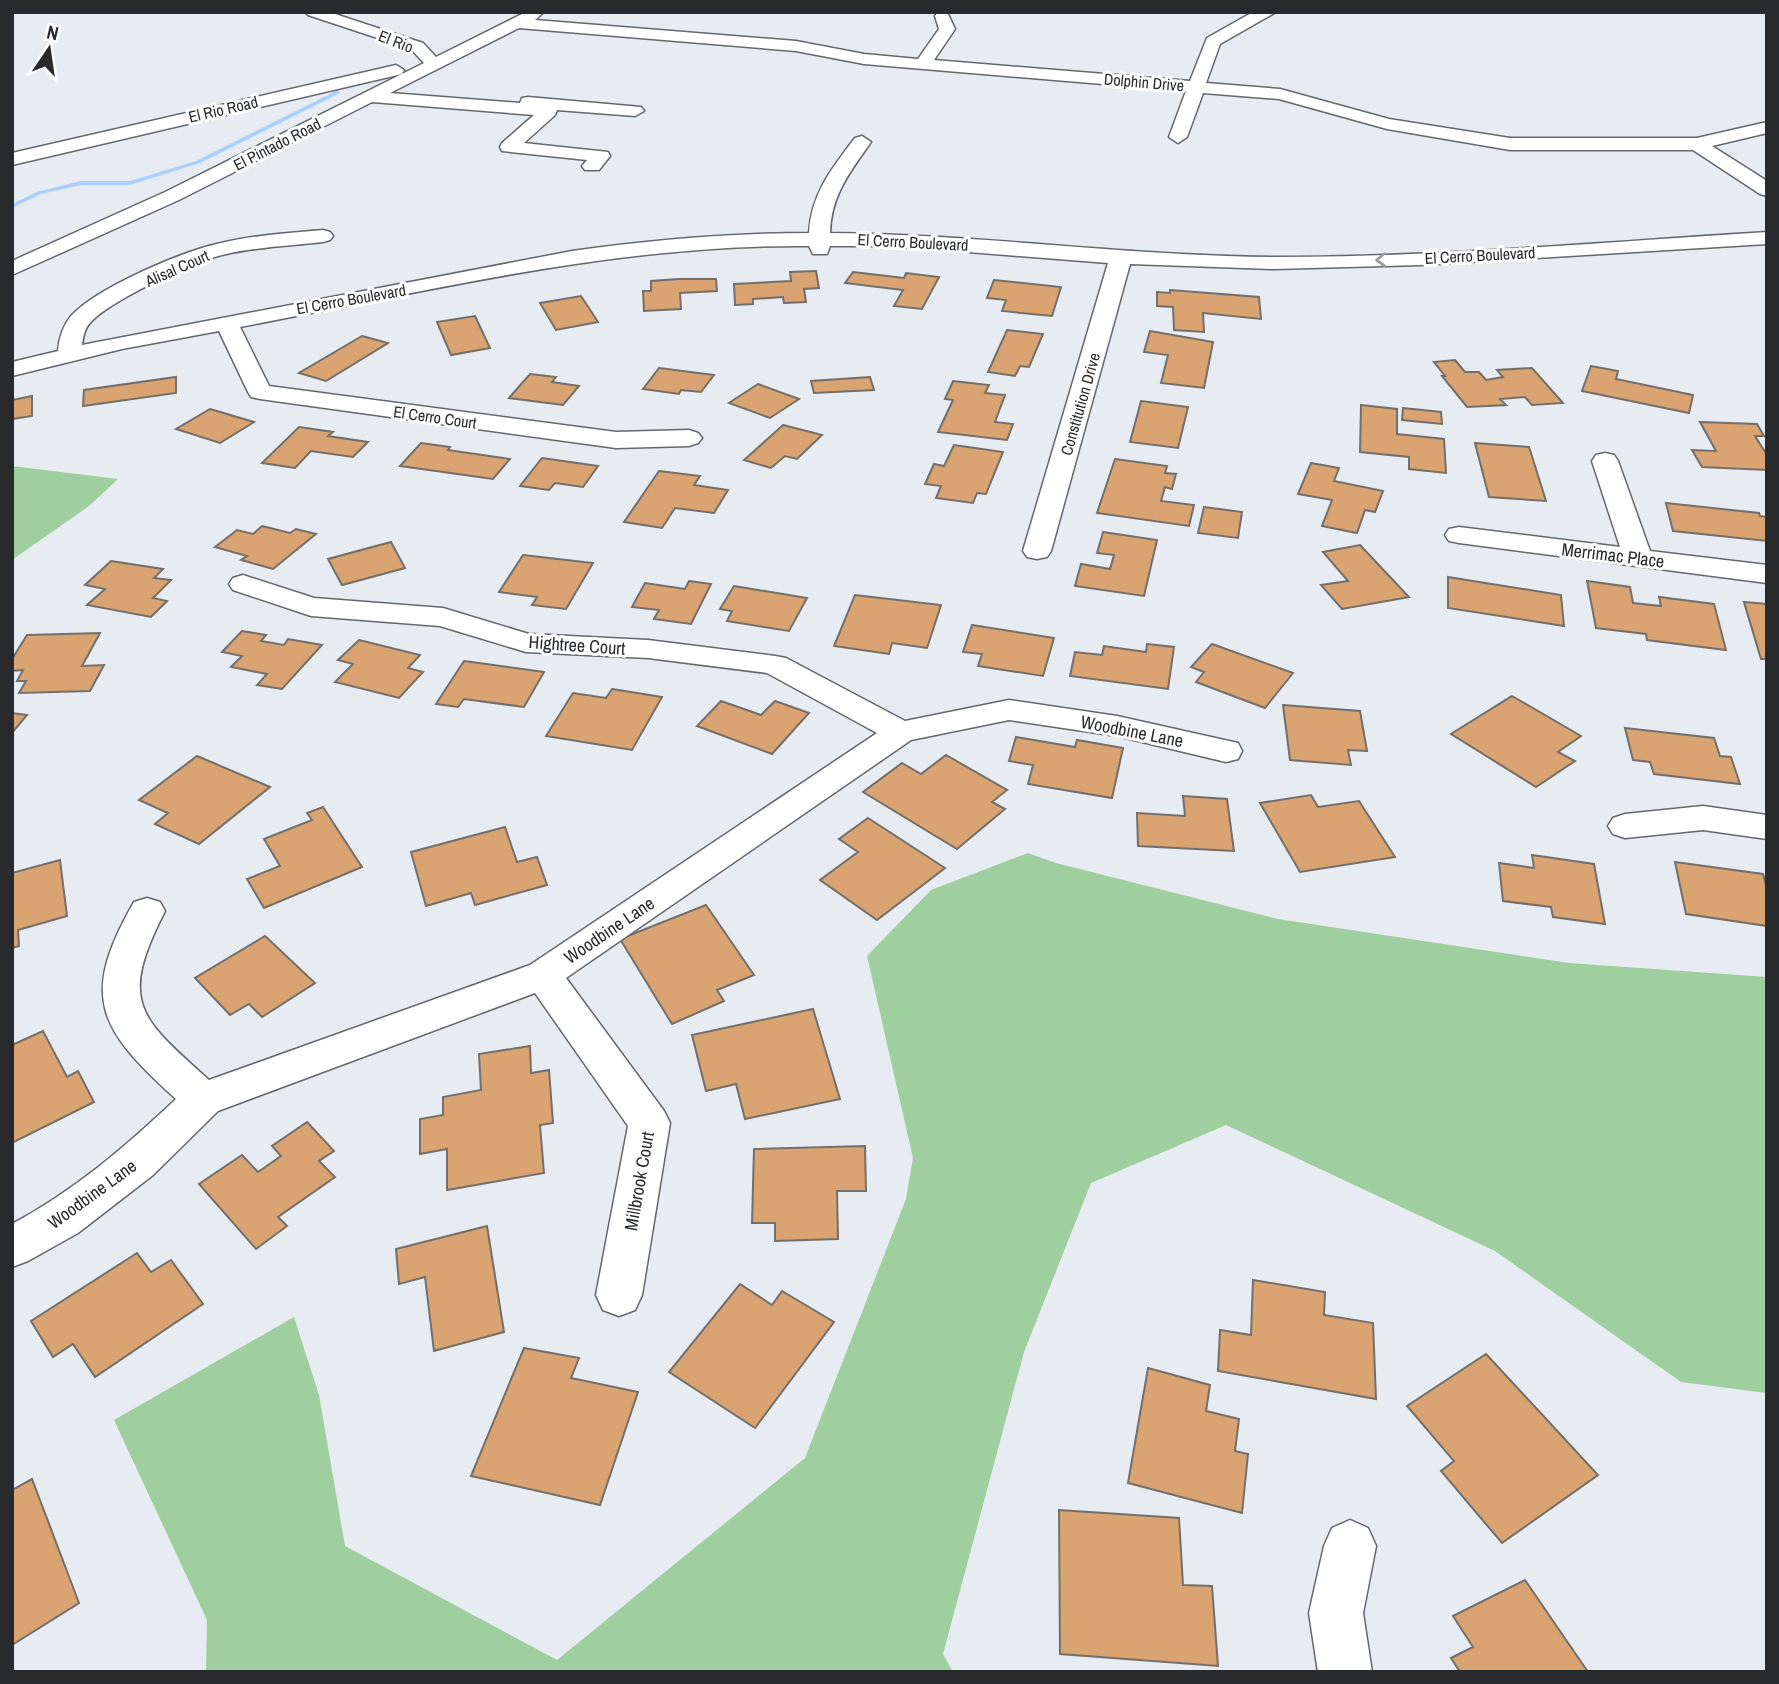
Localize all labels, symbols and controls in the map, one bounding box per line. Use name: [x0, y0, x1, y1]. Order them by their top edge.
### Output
north arrow: [14, 14, 84, 84]
text: N: [44, 19, 61, 46]
street label: El Rio: [375, 24, 417, 58]
street label: Dolphin Drive: [1103, 68, 1185, 96]
street label: El Rio Road: [186, 90, 260, 128]
street label: El Pintado Road: [229, 113, 325, 175]
street label: El Cerro Boulevard: [857, 228, 969, 256]
street label: El Cerro Boulevard: [1424, 241, 1536, 269]
street label: Alisal Court: [141, 244, 213, 292]
one-way arrow: [1375, 252, 1386, 267]
street label: El Cerro Boulevard: [295, 279, 407, 319]
street label: Constitution Drive: [1055, 350, 1105, 458]
street label: El Cerro Court: [392, 400, 478, 434]
street label: Merrimac Place: [1560, 536, 1666, 574]
street label: Hightree Court: [528, 629, 626, 661]
street label: Woodbine Lane: [1079, 709, 1185, 753]
street label: Woodbine Lane: [559, 891, 659, 969]
street label: Millbrook Court: [618, 1130, 660, 1232]
street label: Woodbine Lane: [43, 1153, 141, 1235]

